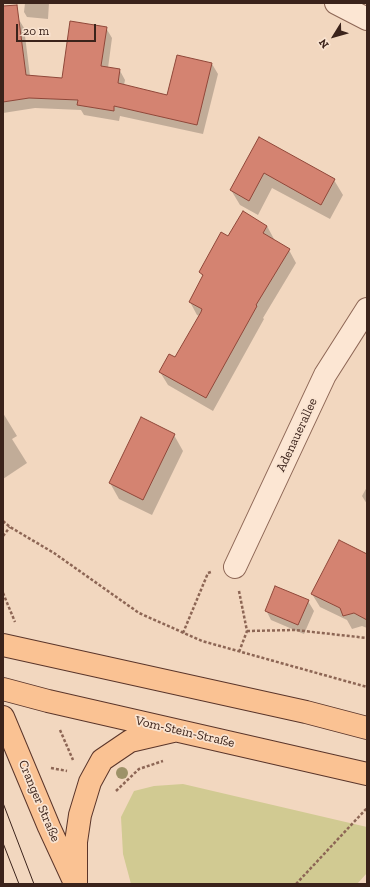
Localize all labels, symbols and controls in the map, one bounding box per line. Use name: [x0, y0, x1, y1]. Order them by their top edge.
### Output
scale bar: [18, 16, 98, 42]
north arrow: [314, 16, 354, 56]
text: 20 m: [23, 24, 49, 38]
text: N: [316, 36, 332, 51]
street label: Adenauerallee: [273, 396, 321, 474]
street label: Vom-Stein-Straße: [134, 713, 236, 751]
street label: Cranger Straße: [15, 758, 63, 844]

